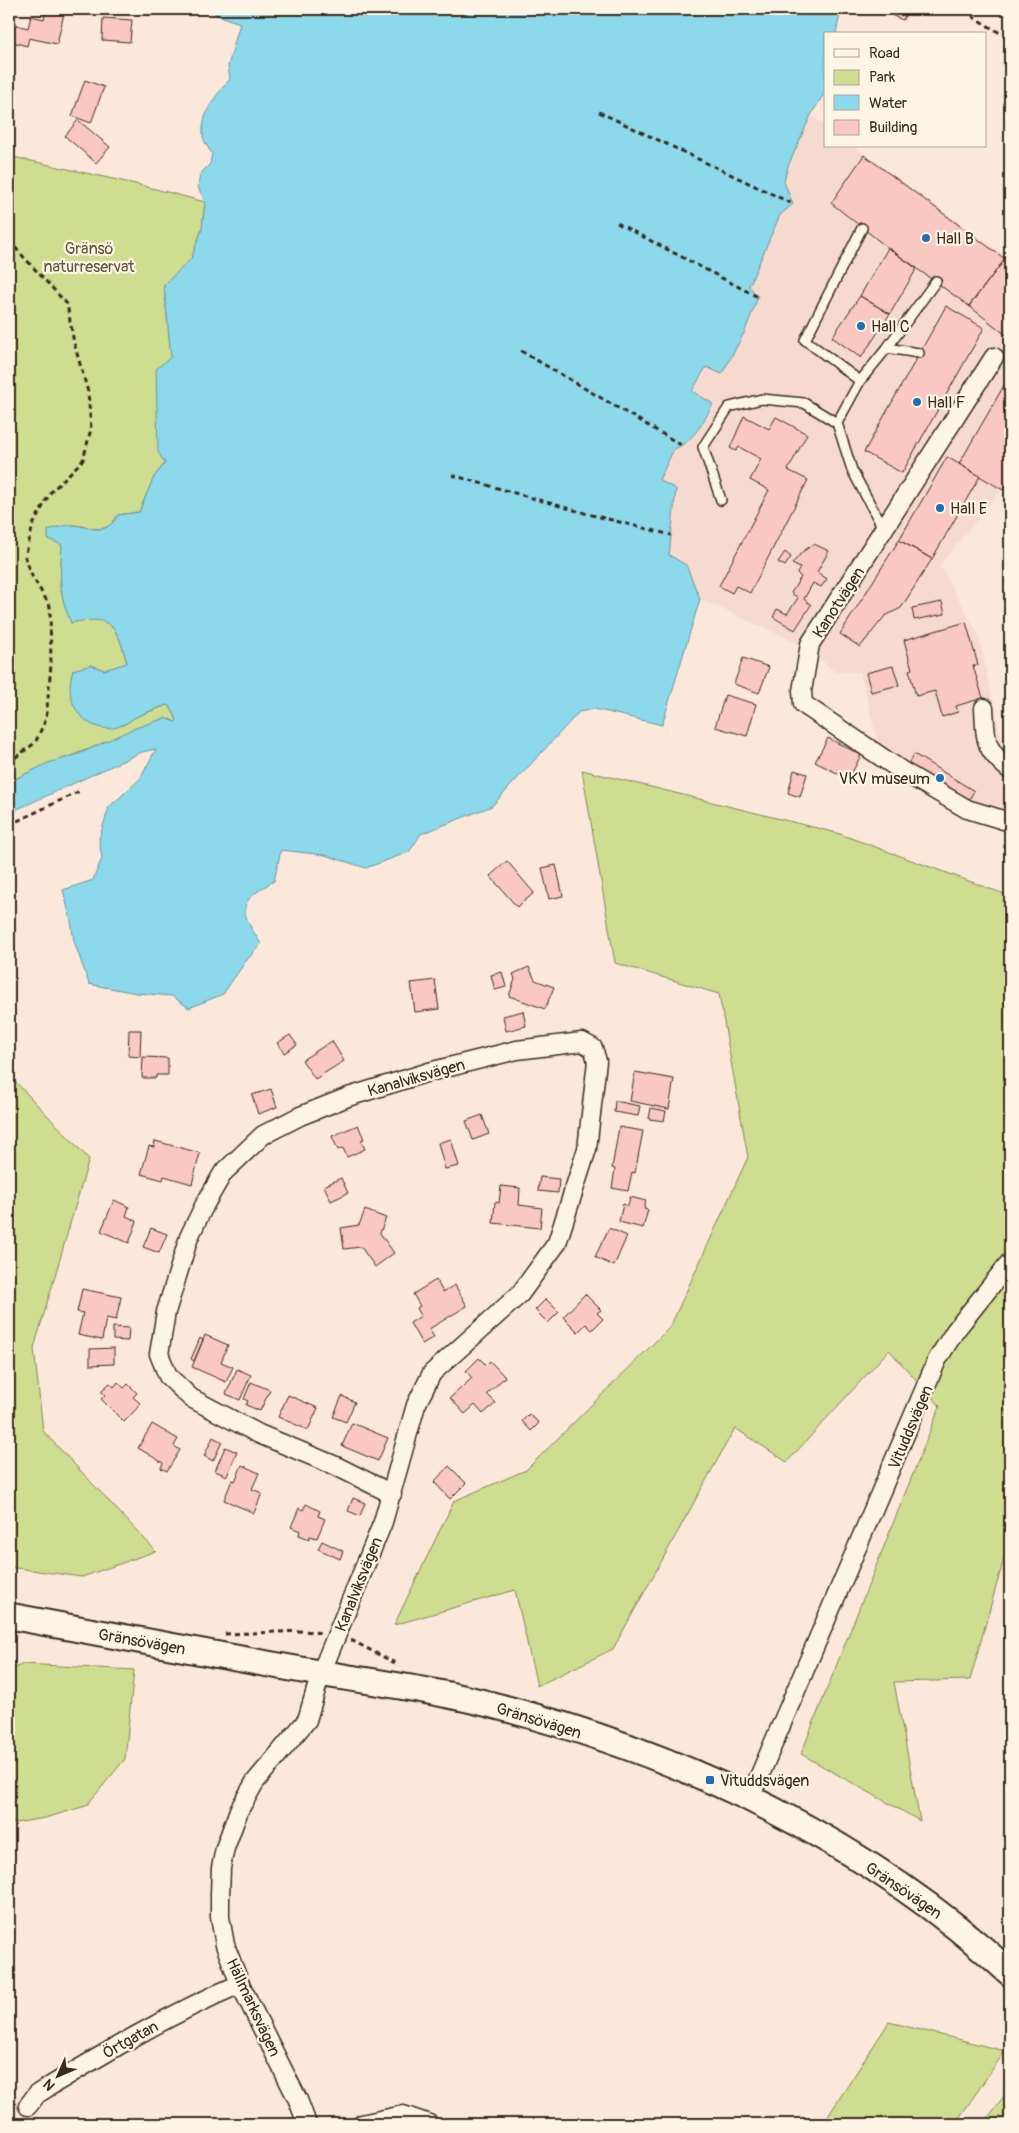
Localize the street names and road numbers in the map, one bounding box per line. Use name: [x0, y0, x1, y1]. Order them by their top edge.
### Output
street label: Kanotvägen: [809, 563, 869, 642]
street label: Kanalviksvägen: [365, 1055, 467, 1101]
street label: Vituddsvägen: [884, 1382, 938, 1472]
street label: Kanalviksvägen: [331, 1534, 387, 1635]
street label: Gränsövägen: [97, 1624, 187, 1659]
street label: Gränsövägen: [494, 1699, 584, 1743]
street label: Gränsövägen: [861, 1858, 946, 1924]
street label: Hällmarksvägen: [222, 1955, 285, 2060]
street label: Örtgatan: [99, 2016, 162, 2063]

